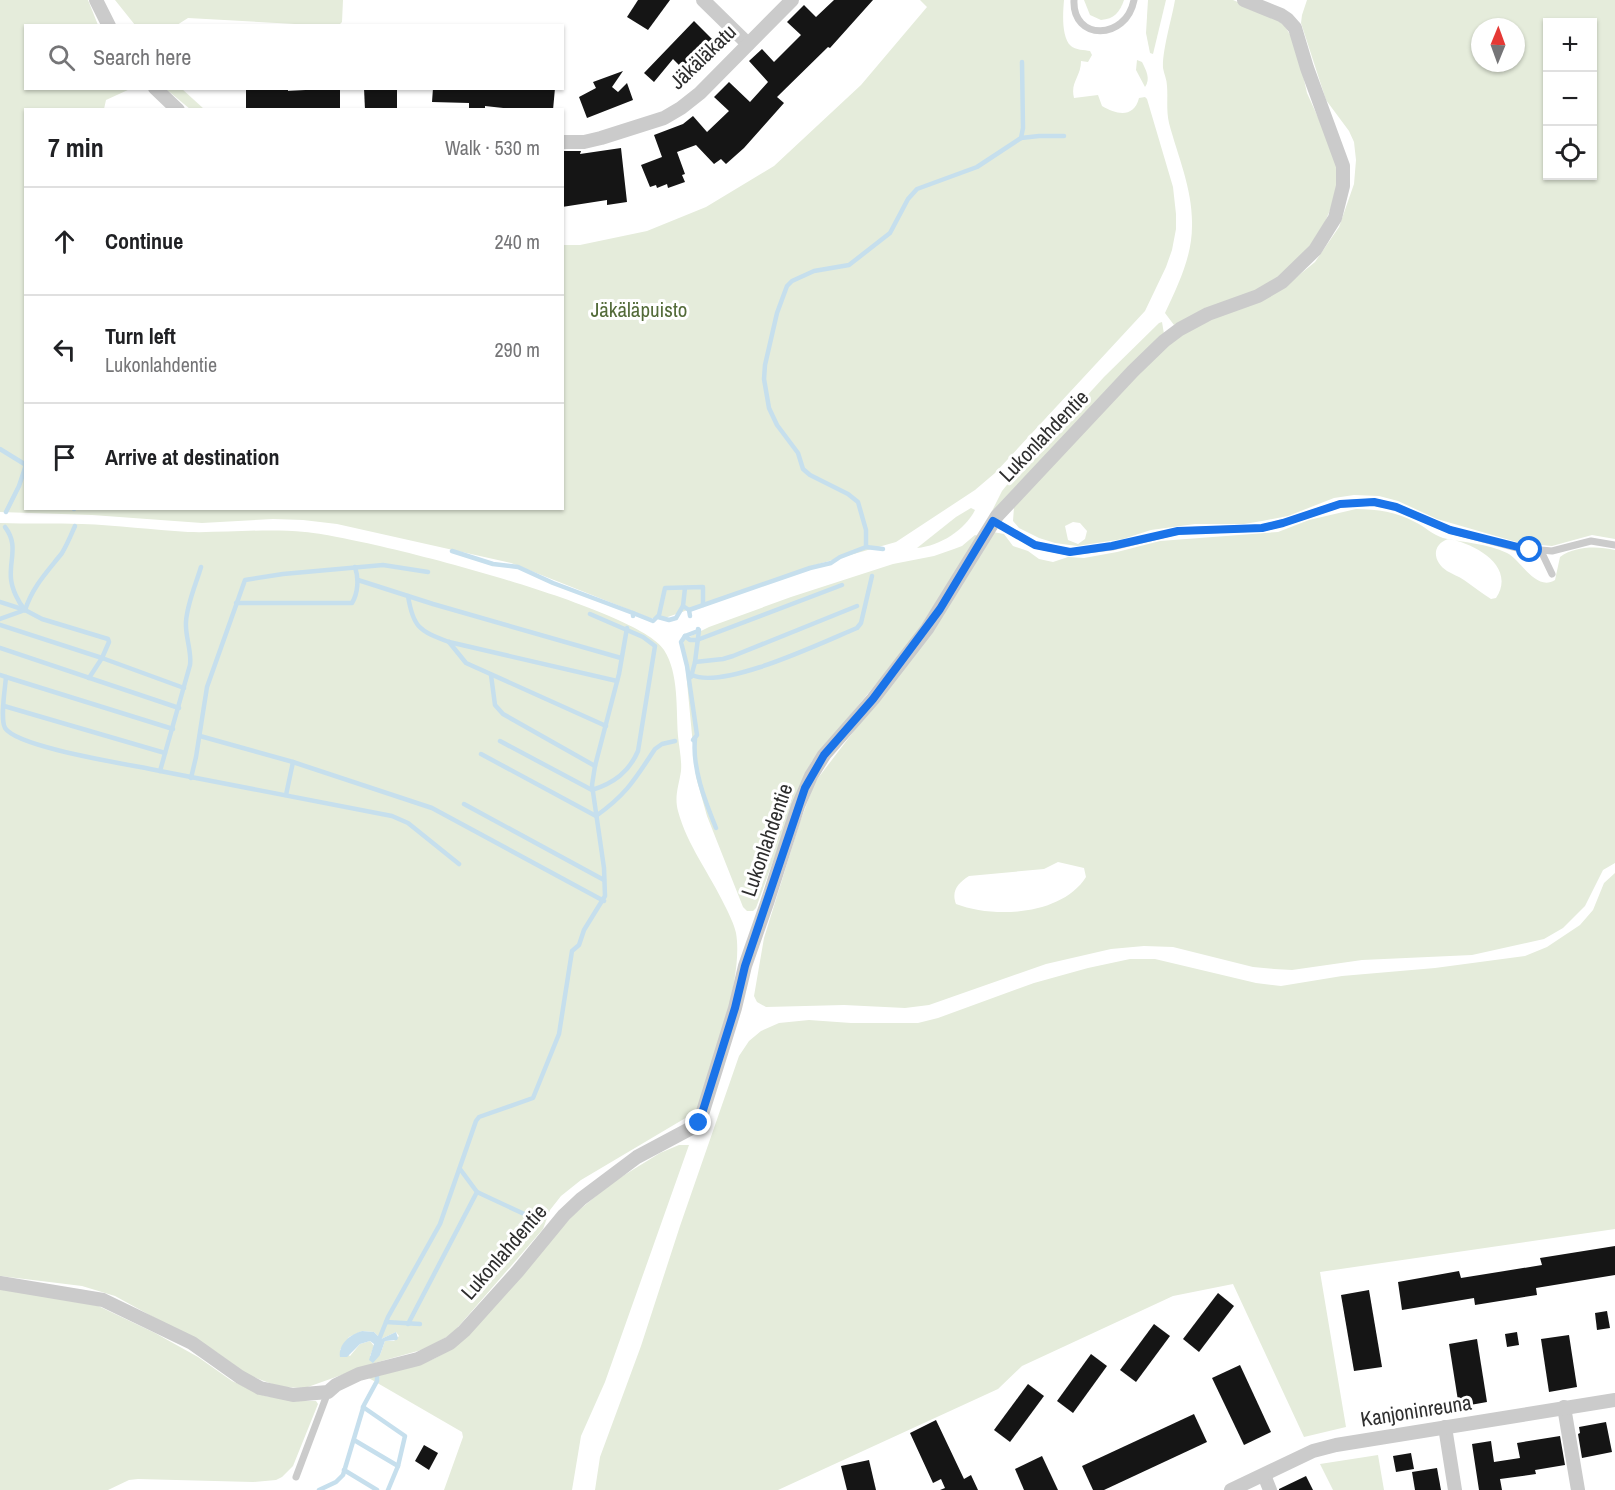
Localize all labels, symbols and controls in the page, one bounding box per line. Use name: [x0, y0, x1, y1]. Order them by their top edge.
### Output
street label: Jäkäläkatu: [663, 18, 742, 96]
north arrow: [1471, 18, 1525, 72]
map controls: [1543, 18, 1597, 180]
button: +: [1543, 18, 1597, 72]
search box: [24, 24, 564, 90]
icon: search: [45, 41, 78, 74]
text: Search here: [93, 42, 191, 72]
button: −: [1543, 72, 1597, 126]
button: locate: [1543, 126, 1597, 180]
text: 7 min: [48, 130, 104, 165]
text: Walk · 530 m: [445, 134, 540, 161]
icon: ahead: [48, 225, 81, 258]
text: Continue: [105, 226, 183, 256]
text: 240 m: [494, 228, 540, 255]
park label: Jäkäläpuisto: [591, 295, 687, 324]
text: Turn left: [105, 321, 176, 351]
icon: left: [48, 333, 81, 366]
text: 290 m: [494, 336, 540, 363]
text: Lukonlahdentie: [105, 351, 217, 378]
street label: Lukonlahdentie: [992, 383, 1095, 488]
icon: arrive: [48, 441, 81, 474]
text: Arrive at destination: [105, 442, 279, 472]
route start: [1516, 536, 1542, 562]
street label: Lukonlahdentie: [734, 779, 799, 900]
route end: [685, 1109, 711, 1135]
street label: Lukonlahdentie: [454, 1198, 553, 1306]
street label: Kanjoninreuna: [1358, 1387, 1474, 1434]

